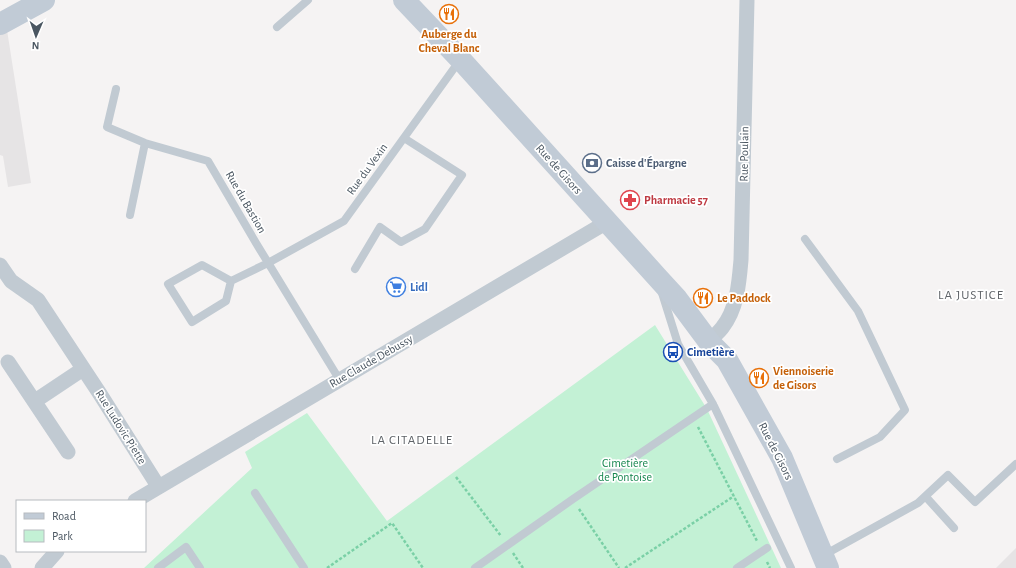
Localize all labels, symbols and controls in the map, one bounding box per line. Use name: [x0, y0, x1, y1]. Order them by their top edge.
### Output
restaurant icon: Auberge du Cheval Blanc: [438, 3, 460, 25]
north arrow: [16, 16, 56, 56]
place label: Auberge du Cheval Blanc: [418, 28, 480, 54]
text: N: [32, 40, 40, 51]
street label: Rue Poulain: [738, 126, 750, 182]
street label: Rue du Vexin: [344, 141, 390, 197]
street label: Rue de Gisors: [534, 142, 584, 196]
bank icon: Caisse d'Épargne: [581, 152, 603, 174]
place label: Caisse d'Épargne: [606, 155, 687, 169]
street label: Rue du Bastion: [223, 169, 269, 235]
pharmacy icon: Pharmacie 57: [619, 189, 641, 211]
place label: Pharmacie 57: [644, 194, 708, 206]
supermarket icon: Lidl: [385, 276, 407, 298]
place label: Lidl: [410, 281, 428, 293]
restaurant icon: Le Paddock: [692, 287, 714, 309]
district label: LA JUSTICE: [938, 289, 1004, 302]
place label: Le Paddock: [717, 292, 771, 304]
street label: Rue Claude Debussy: [327, 332, 415, 391]
bus stop icon: Cimetière: [662, 341, 684, 363]
place label: Cimetière: [687, 346, 735, 358]
place label: Viennoiserie de Gisors: [773, 365, 834, 391]
restaurant icon: Viennoiserie de Gisors: [748, 367, 770, 389]
street label: Rue Ludovic Piette: [93, 388, 149, 466]
street label: Rue de Gisors: [756, 420, 796, 482]
district label: LA CITADELLE: [371, 434, 453, 447]
park label: Cimetière de Pontoise: [598, 457, 652, 483]
legend: [16, 500, 146, 552]
text: Road: [52, 510, 76, 522]
text: Park: [52, 530, 73, 542]

